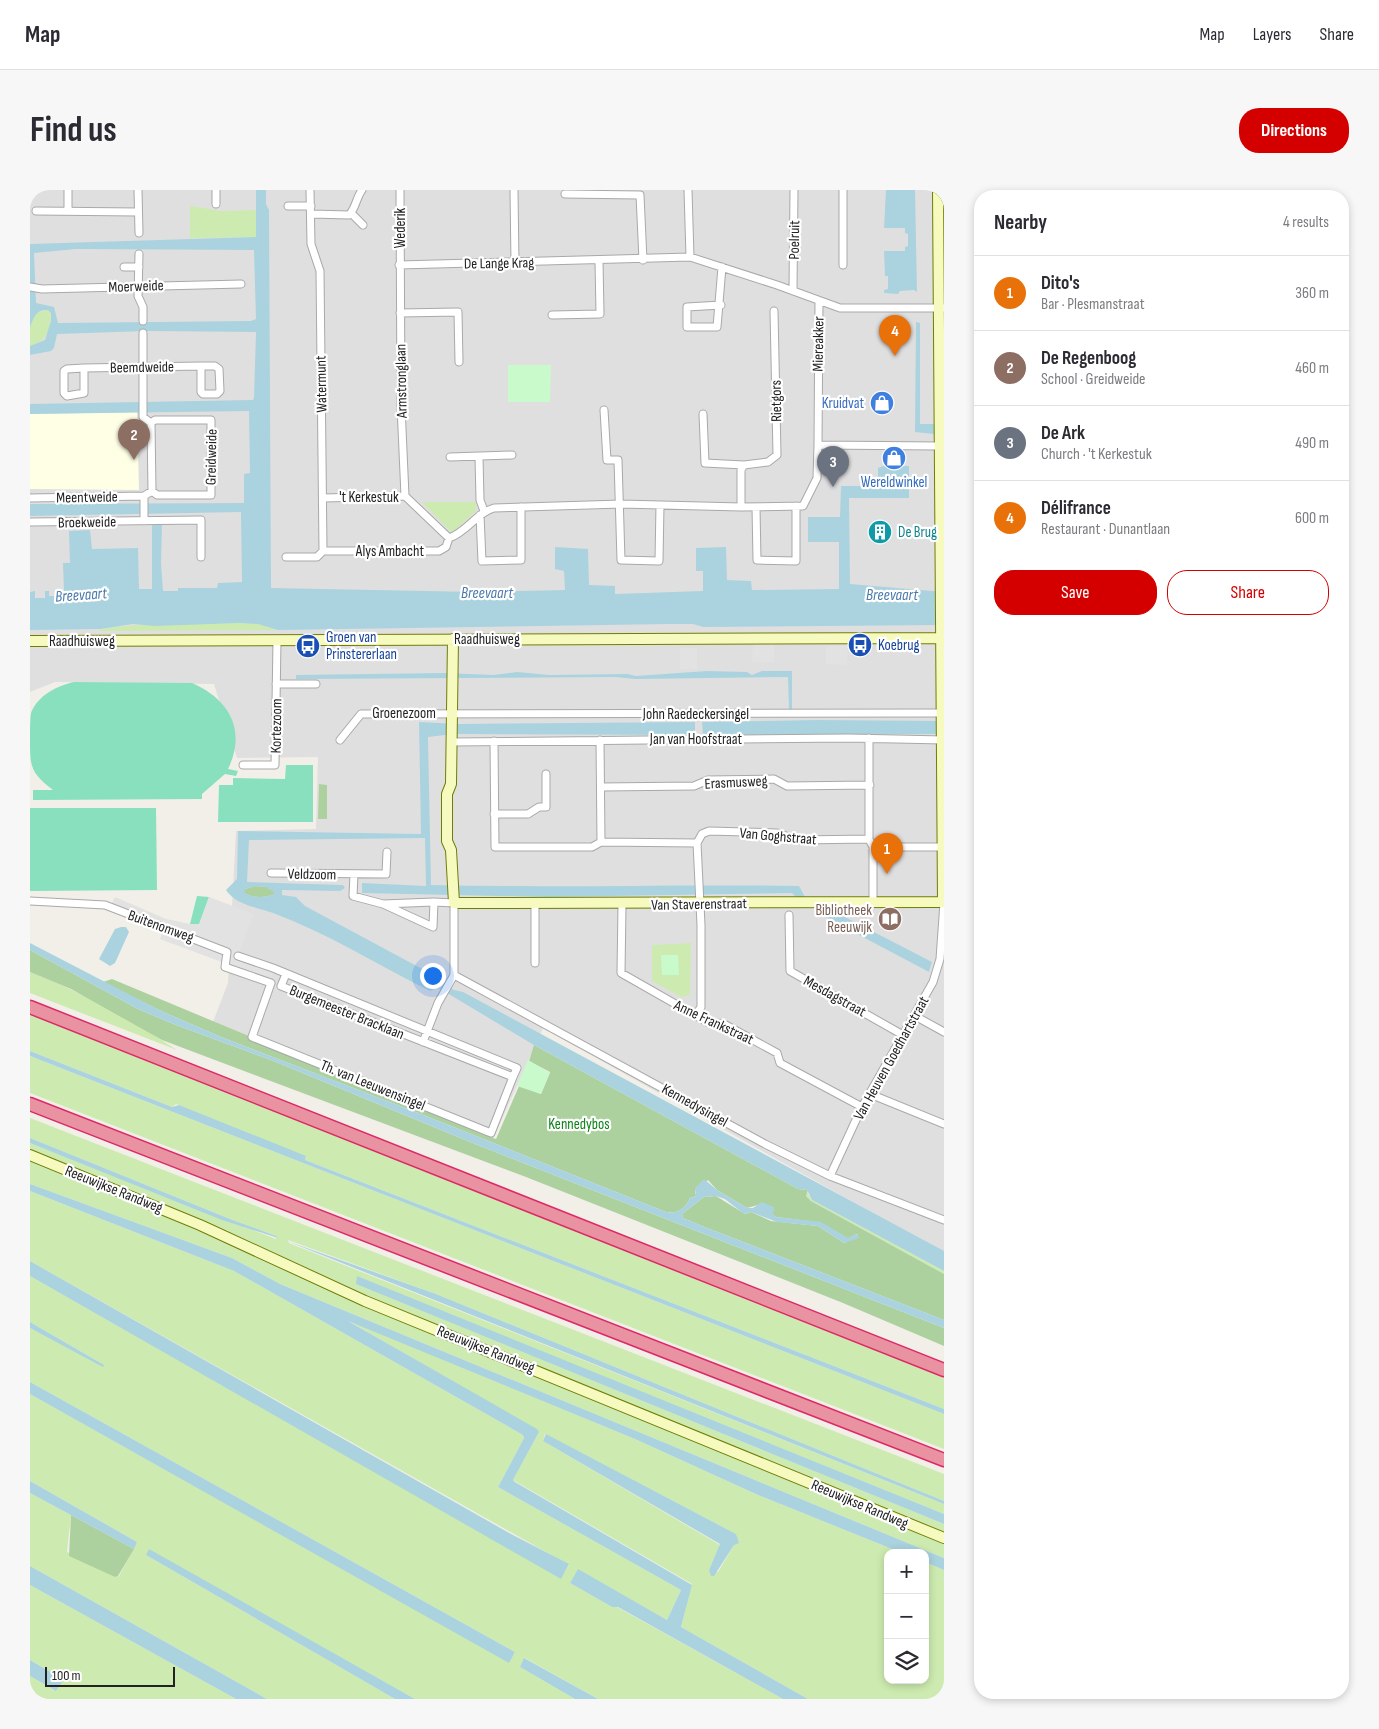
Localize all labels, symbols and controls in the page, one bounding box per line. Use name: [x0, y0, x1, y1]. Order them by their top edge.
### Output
text: Map: [25, 20, 60, 49]
text: Map: [1200, 24, 1225, 45]
text: Layers: [1253, 24, 1292, 45]
text: Share: [1320, 24, 1354, 45]
button: Directions: [1239, 108, 1349, 153]
text: Find us: [30, 109, 117, 152]
street label: Wederik: [391, 207, 410, 248]
text: Nearby: [994, 210, 1047, 235]
text: 4 results: [1283, 213, 1329, 232]
street label: Poelruit: [785, 220, 804, 260]
street label: De Lange Krag: [464, 253, 534, 274]
text: Dito's: [1041, 272, 1080, 295]
street label: Moerweide: [108, 276, 164, 297]
text: 1: [1007, 284, 1013, 303]
text: 360 m: [1295, 284, 1329, 303]
text: Bar · Plesmanstraat: [1041, 295, 1145, 314]
pin: 4: [879, 315, 911, 356]
street label: Miereakker: [809, 316, 828, 372]
street label: Armstronglaan: [391, 344, 412, 419]
text: De Regenboog: [1041, 347, 1136, 370]
street label: Watermunt: [311, 355, 331, 413]
street label: Beemdweide: [110, 357, 174, 378]
text: 2: [1006, 359, 1014, 378]
text: 460 m: [1295, 359, 1329, 378]
text: School · Greidweide: [1041, 370, 1145, 389]
street label: Rietgors: [767, 380, 786, 422]
shop icon: Kruidvat: [869, 390, 895, 416]
place label: Kruidvat: [822, 394, 864, 413]
pin: 2: [118, 419, 150, 460]
text: De Ark: [1041, 422, 1085, 445]
street label: Greidweide: [202, 429, 221, 485]
text: 3: [1006, 434, 1014, 453]
text: 490 m: [1295, 434, 1329, 453]
shop icon: Wereldwinkel: [881, 445, 907, 471]
text: Church · 't Kerkestuk: [1041, 445, 1152, 464]
pin: 3: [817, 446, 849, 487]
place label: Wereldwinkel: [861, 473, 927, 492]
street label: Meentweide: [56, 487, 118, 508]
street label: 't Kerkestuk: [339, 488, 399, 507]
text: Délifrance: [1041, 497, 1111, 520]
text: 4: [1006, 509, 1014, 528]
text: 600 m: [1295, 509, 1329, 528]
street label: Broekweide: [58, 512, 116, 533]
building icon: De Brug: [867, 519, 893, 545]
text: Restaurant · Dunantlaan: [1041, 520, 1170, 539]
place label: De Brug: [898, 523, 937, 542]
street label: Alys Ambacht: [355, 542, 425, 561]
button: Save: [994, 570, 1157, 615]
button: Share: [1167, 570, 1329, 615]
water label: Breevaart: [55, 584, 109, 607]
water label: Breevaart: [461, 584, 514, 603]
water label: Breevaart: [866, 586, 919, 605]
place label: Groen van Prinstererlaan: [326, 628, 397, 664]
street label: Raadhuisweg: [454, 630, 520, 649]
street label: Raadhuisweg: [49, 632, 115, 651]
bus stop icon: Koebrug: [847, 632, 873, 658]
bus stop icon: Groen van Prinstererlaan: [295, 633, 321, 659]
place label: Koebrug: [878, 636, 920, 655]
street label: Kortezoom: [267, 698, 286, 754]
street label: Groenezoom: [372, 704, 436, 723]
street label: John Raedeckersingel: [642, 705, 749, 724]
street label: Jan van Hoofstraat: [649, 730, 743, 749]
street label: Erasmusweg: [704, 771, 768, 794]
street label: Van Goghstraat: [739, 824, 818, 849]
pin: 1: [871, 833, 903, 874]
street label: Veldzoom: [288, 865, 336, 884]
street label: Van Staverenstraat: [651, 894, 748, 915]
place label: Bibliotheek Reeuwijk: [815, 901, 872, 937]
street label: Buitenomweg: [125, 906, 196, 947]
library icon: Bibliotheek Reeuwijk: [877, 906, 903, 932]
your location: [420, 963, 446, 989]
street label: Mesdagstraat: [800, 972, 870, 1022]
street label: Burgemeester Bracklaan: [287, 981, 407, 1044]
street label: Van Heuven Goedhartstraat: [850, 993, 934, 1123]
street label: Anne Frankstraat: [670, 995, 757, 1049]
street label: Th. van Leeuwensingel: [318, 1056, 428, 1115]
street label: Kennedysingel: [658, 1079, 731, 1131]
park label: Kennedybos: [548, 1115, 610, 1134]
street label: Reeuwijkse Randweg: [62, 1161, 166, 1218]
street label: Reeuwijkse Randweg: [434, 1321, 538, 1378]
street label: Reeuwijkse Randweg: [808, 1475, 911, 1533]
map controls: [884, 1549, 929, 1684]
button: +: [884, 1549, 929, 1594]
button: −: [884, 1594, 929, 1639]
button: layers: [884, 1639, 929, 1684]
scale bar: [45, 1664, 175, 1687]
text: 100 m: [52, 1667, 81, 1684]

